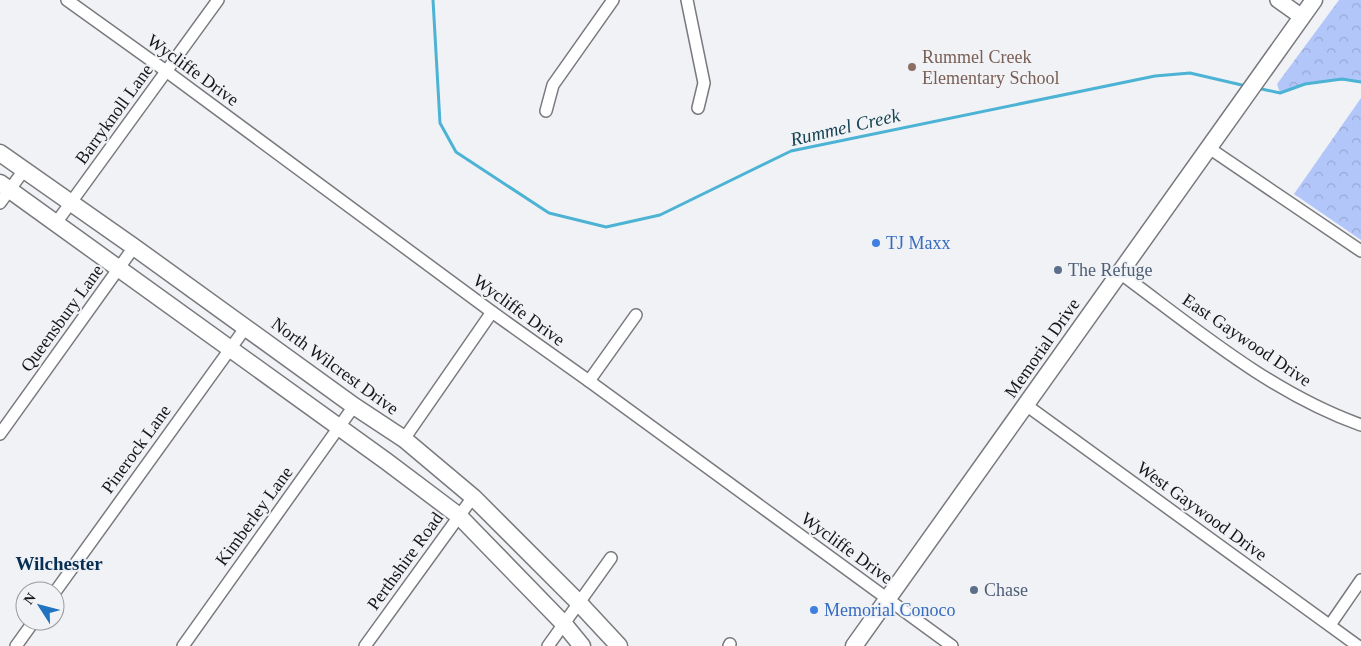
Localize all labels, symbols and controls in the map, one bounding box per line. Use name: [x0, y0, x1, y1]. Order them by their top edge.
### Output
street label: Wycliffe Drive: [143, 30, 243, 110]
place label: Rummel Creek Elementary School: [922, 47, 1059, 88]
street label: Barryknoll Lane: [71, 60, 157, 168]
marker: Rummel Creek Elementary School: [906, 61, 918, 73]
water label: Rummel Creek: [787, 104, 902, 150]
place label: TJ Maxx: [886, 233, 951, 253]
marker: TJ Maxx: [870, 237, 882, 249]
place label: The Refuge: [1068, 260, 1152, 280]
street label: Queensbury Lane: [16, 261, 108, 375]
marker: The Refuge: [1052, 264, 1064, 276]
street label: Wycliffe Drive: [469, 270, 569, 350]
street label: East Gaywood Drive: [1179, 289, 1315, 391]
street label: Memorial Drive: [1000, 295, 1084, 401]
street label: North Wilcrest Drive: [268, 313, 402, 419]
street label: Pinerock Lane: [97, 401, 175, 497]
street label: West Gaywood Drive: [1133, 457, 1271, 565]
street label: Kimberley Lane: [211, 463, 297, 569]
street label: Perthshire Road: [363, 508, 447, 614]
street label: Wycliffe Drive: [797, 508, 897, 588]
district label: Wilchester: [15, 553, 103, 574]
place label: Chase: [984, 580, 1028, 600]
north arrow: [15, 581, 65, 631]
marker: Chase: [968, 584, 980, 596]
text: N: [21, 590, 39, 607]
place label: Memorial Conoco: [824, 600, 955, 620]
marker: Memorial Conoco: [808, 604, 820, 616]

